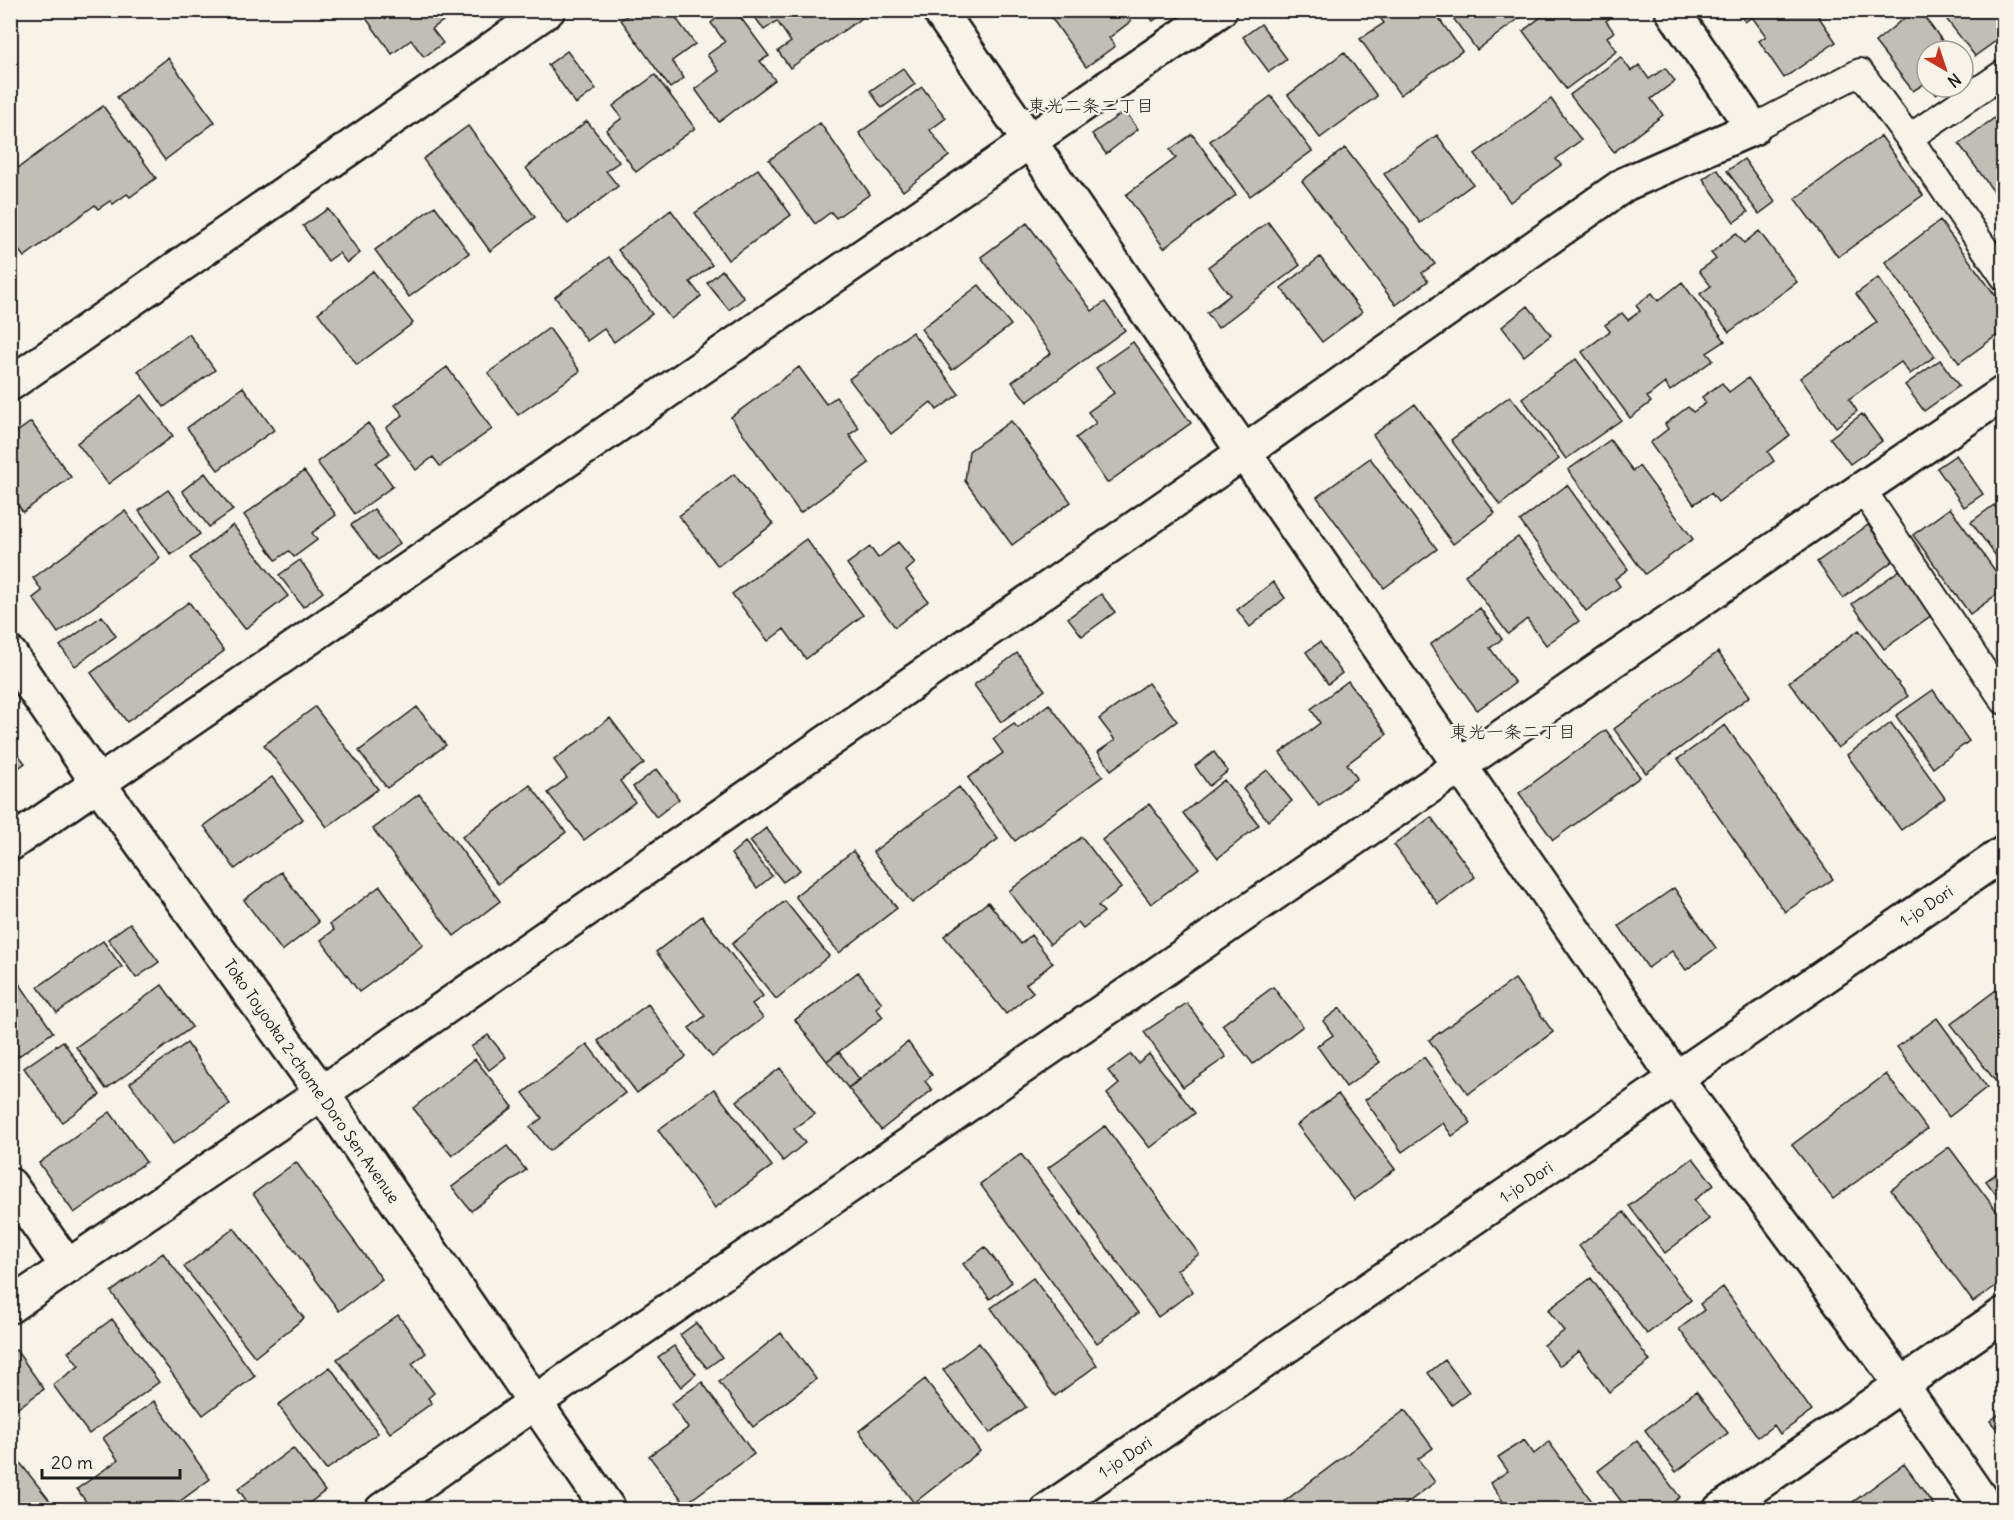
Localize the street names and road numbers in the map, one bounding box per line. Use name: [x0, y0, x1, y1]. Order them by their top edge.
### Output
street label: 1-jo Dori: [1896, 881, 1956, 931]
street label: Toko Toyooka 2-chome Doro Sen Avenue: [220, 955, 404, 1207]
street label: 1-jo Dori: [1496, 1157, 1556, 1207]
street label: 1-jo Dori: [1095, 1432, 1155, 1482]

